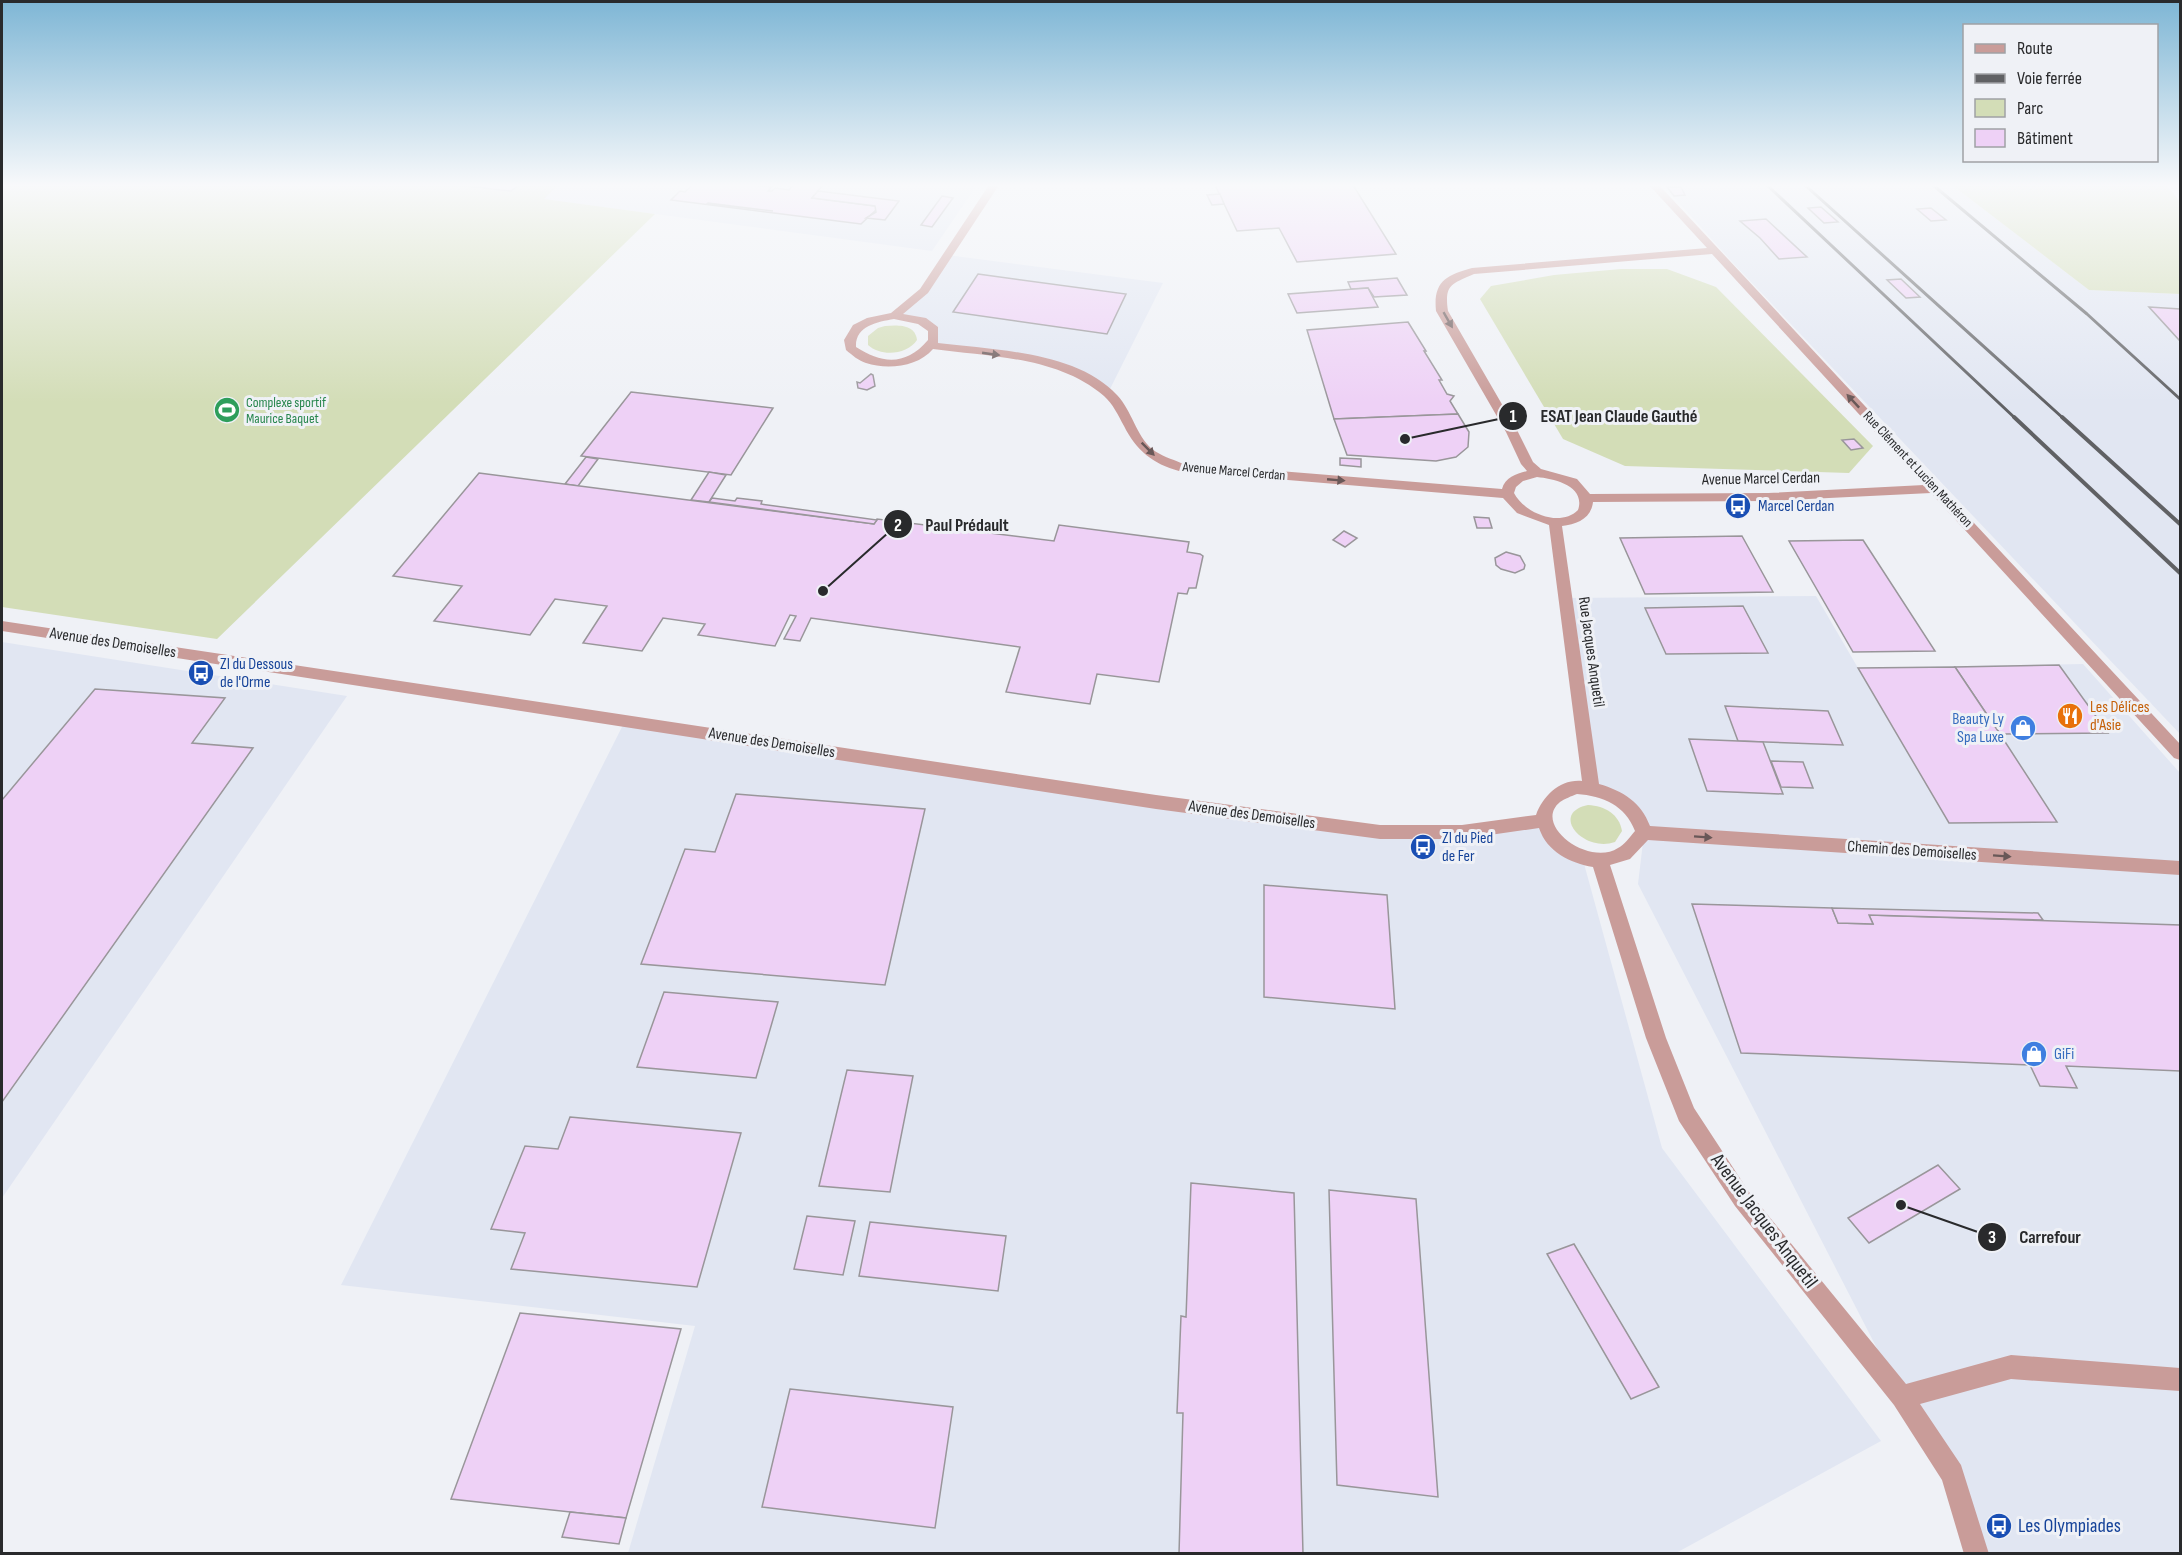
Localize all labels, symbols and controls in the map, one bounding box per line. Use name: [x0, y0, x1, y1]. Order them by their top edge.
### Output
legend: [1963, 24, 2158, 162]
text: Route: [2017, 38, 2053, 59]
text: Voie ferrée: [2017, 68, 2082, 89]
text: Parc: [2017, 98, 2043, 119]
text: Bâtiment: [2017, 128, 2073, 149]
one-way arrow: [1442, 312, 1453, 328]
one-way arrow: [981, 349, 1000, 358]
place label: Complexe sportif Maurice Baquet: [246, 394, 327, 427]
one-way arrow: [1847, 394, 1861, 408]
sports icon: Complexe sportif Maurice Baquet: [212, 395, 242, 425]
callout: ESAT Jean Claude Gauthé: [1498, 398, 1709, 434]
text: 1: [1509, 406, 1517, 427]
text: ESAT Jean Claude Gauthé: [1541, 406, 1697, 427]
street label: Rue Clément et Lucien Mathéron: [1860, 407, 1976, 531]
one-way arrow: [1140, 441, 1154, 455]
street label: Avenue Marcel Cerdan: [1181, 458, 1286, 484]
street label: Avenue Marcel Cerdan: [1701, 468, 1820, 490]
one-way arrow: [1327, 475, 1346, 484]
bus stop icon: Marcel Cerdan: [1723, 491, 1753, 521]
place label: Marcel Cerdan: [1758, 497, 1834, 516]
callout: Paul Prédault: [883, 506, 1021, 542]
text: 2: [894, 515, 902, 536]
text: Paul Prédault: [925, 515, 1009, 536]
street label: Rue Jacques Anquetil: [1574, 595, 1608, 709]
street label: Avenue des Demoiselles: [48, 623, 178, 662]
place label: ZI du Dessous de l'Orme: [220, 655, 293, 692]
bus stop icon: ZI du Dessous de l'Orme: [186, 658, 216, 688]
place label: Les Délices d'Asie: [2090, 698, 2150, 735]
restaurant icon: Les Délices d'Asie: [2055, 701, 2085, 731]
place label: Beauty Ly Spa Luxe: [1952, 710, 2004, 747]
shop icon: Beauty Ly Spa Luxe: [2008, 713, 2038, 743]
street label: Avenue des Demoiselles: [707, 723, 837, 762]
street label: Avenue des Demoiselles: [1187, 797, 1317, 833]
place label: ZI du Pied de Fer: [1442, 829, 1493, 866]
bus stop icon: ZI du Pied de Fer: [1408, 832, 1438, 862]
one-way arrow: [1693, 833, 1712, 842]
street label: Chemin des Demoiselles: [1847, 837, 1978, 865]
one-way arrow: [1993, 852, 2012, 861]
shop icon: GiFi: [2019, 1039, 2049, 1069]
place label: GiFi: [2054, 1045, 2074, 1064]
street label: Avenue Jacques Anquetil: [1705, 1148, 1823, 1293]
callout: Carrefour: [1977, 1219, 2093, 1255]
text: 3: [1988, 1227, 1996, 1248]
text: Carrefour: [2019, 1227, 2081, 1248]
bus stop icon: Les Olympiades: [1984, 1511, 2014, 1541]
place label: Les Olympiades: [2018, 1514, 2121, 1538]

